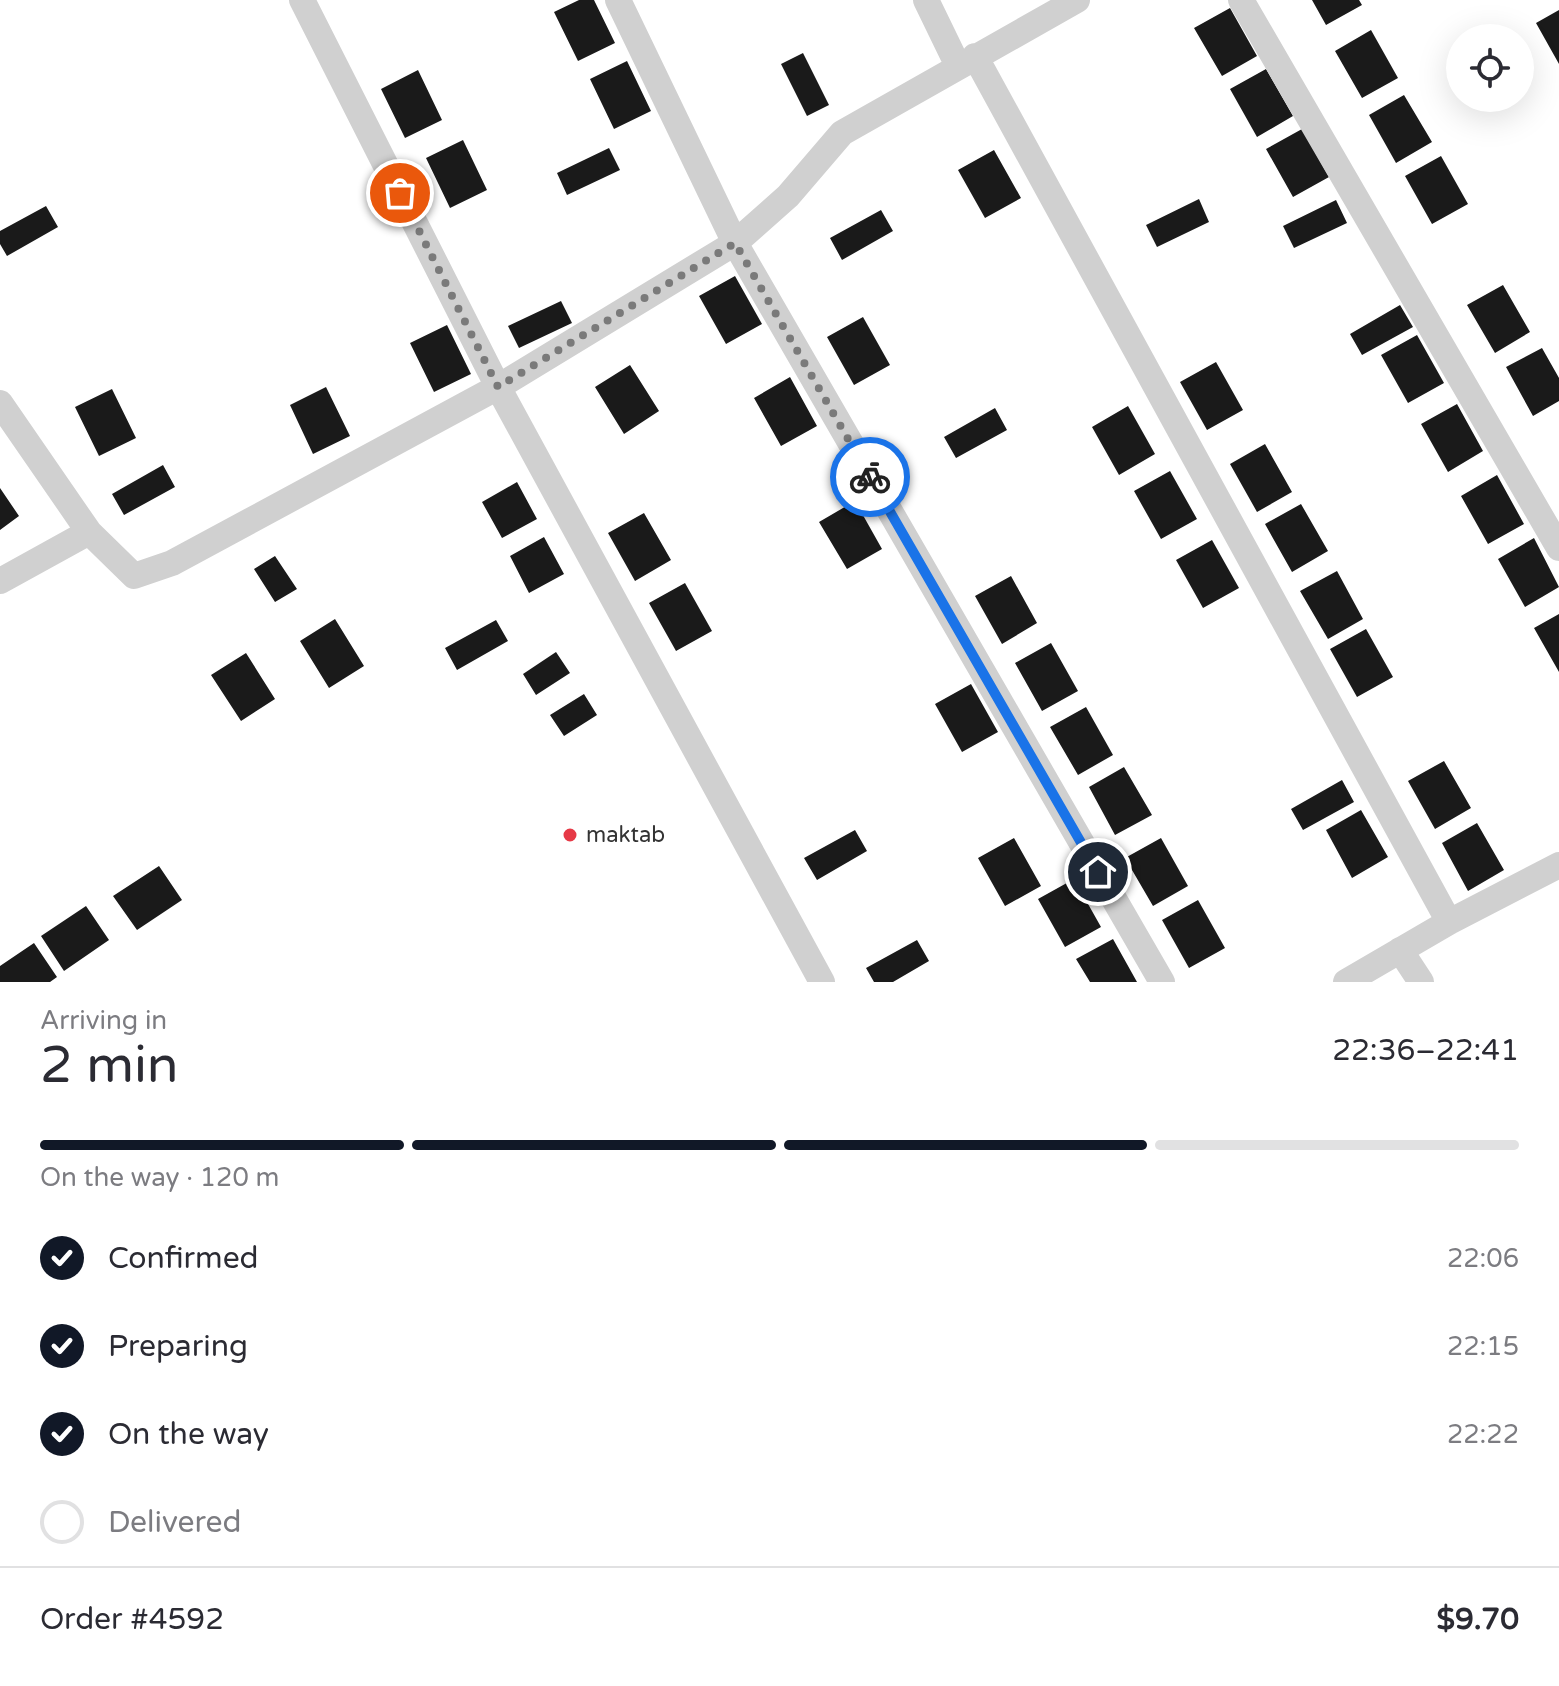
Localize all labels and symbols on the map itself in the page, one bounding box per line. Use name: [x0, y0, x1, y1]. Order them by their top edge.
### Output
pin: [366, 159, 434, 227]
courier: [830, 437, 910, 517]
place label: maktab: [586, 822, 665, 848]
marker: maktab: [561, 826, 579, 844]
pin: [1064, 838, 1132, 906]

